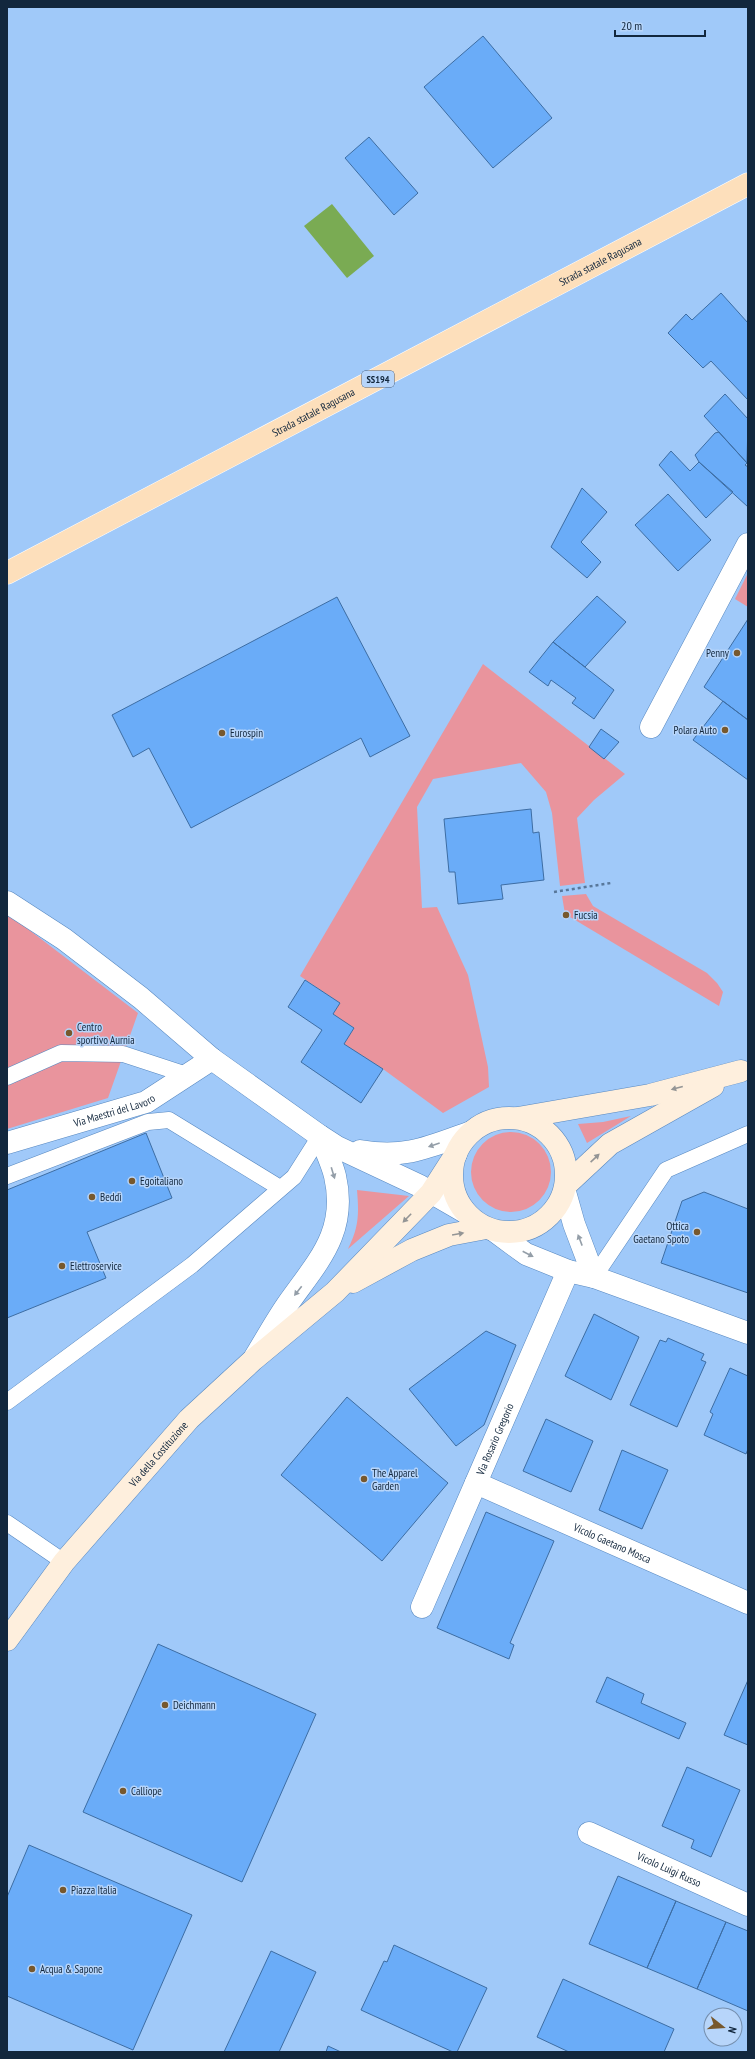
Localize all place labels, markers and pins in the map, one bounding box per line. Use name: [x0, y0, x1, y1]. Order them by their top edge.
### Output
place label: Penny: [706, 646, 730, 660]
marker: Penny: [732, 648, 742, 658]
place label: Polara Auto: [674, 723, 717, 737]
marker: Polara Auto: [720, 725, 730, 735]
place label: Eurospin: [230, 726, 263, 740]
marker: Eurospin: [217, 728, 227, 738]
place label: Fucsia: [574, 908, 598, 922]
marker: Fucsia: [561, 910, 571, 920]
place label: Centro sportivo Aurnia: [77, 1020, 135, 1047]
marker: Centro sportivo Aurnia: [64, 1028, 74, 1038]
place label: Egoitaliano: [140, 1174, 183, 1188]
marker: Egoitaliano: [127, 1176, 137, 1186]
place label: Beddì: [100, 1190, 122, 1204]
marker: Beddì: [87, 1192, 97, 1202]
place label: Ottica Gaetano Spoto: [633, 1219, 689, 1246]
marker: Ottica Gaetano Spoto: [692, 1227, 702, 1237]
place label: Elettroservice: [70, 1259, 122, 1273]
marker: Elettroservice: [57, 1261, 67, 1271]
place label: The Apparel Garden: [372, 1466, 418, 1493]
marker: The Apparel Garden: [359, 1474, 369, 1484]
place label: Deichmann: [173, 1698, 216, 1712]
marker: Deichmann: [160, 1700, 170, 1710]
place label: Calliope: [131, 1784, 162, 1798]
marker: Calliope: [118, 1786, 128, 1796]
place label: Piazza Italia: [71, 1883, 117, 1897]
marker: Piazza Italia: [58, 1885, 68, 1895]
place label: Acqua & Sapone: [40, 1962, 103, 1976]
marker: Acqua & Sapone: [27, 1964, 37, 1974]

